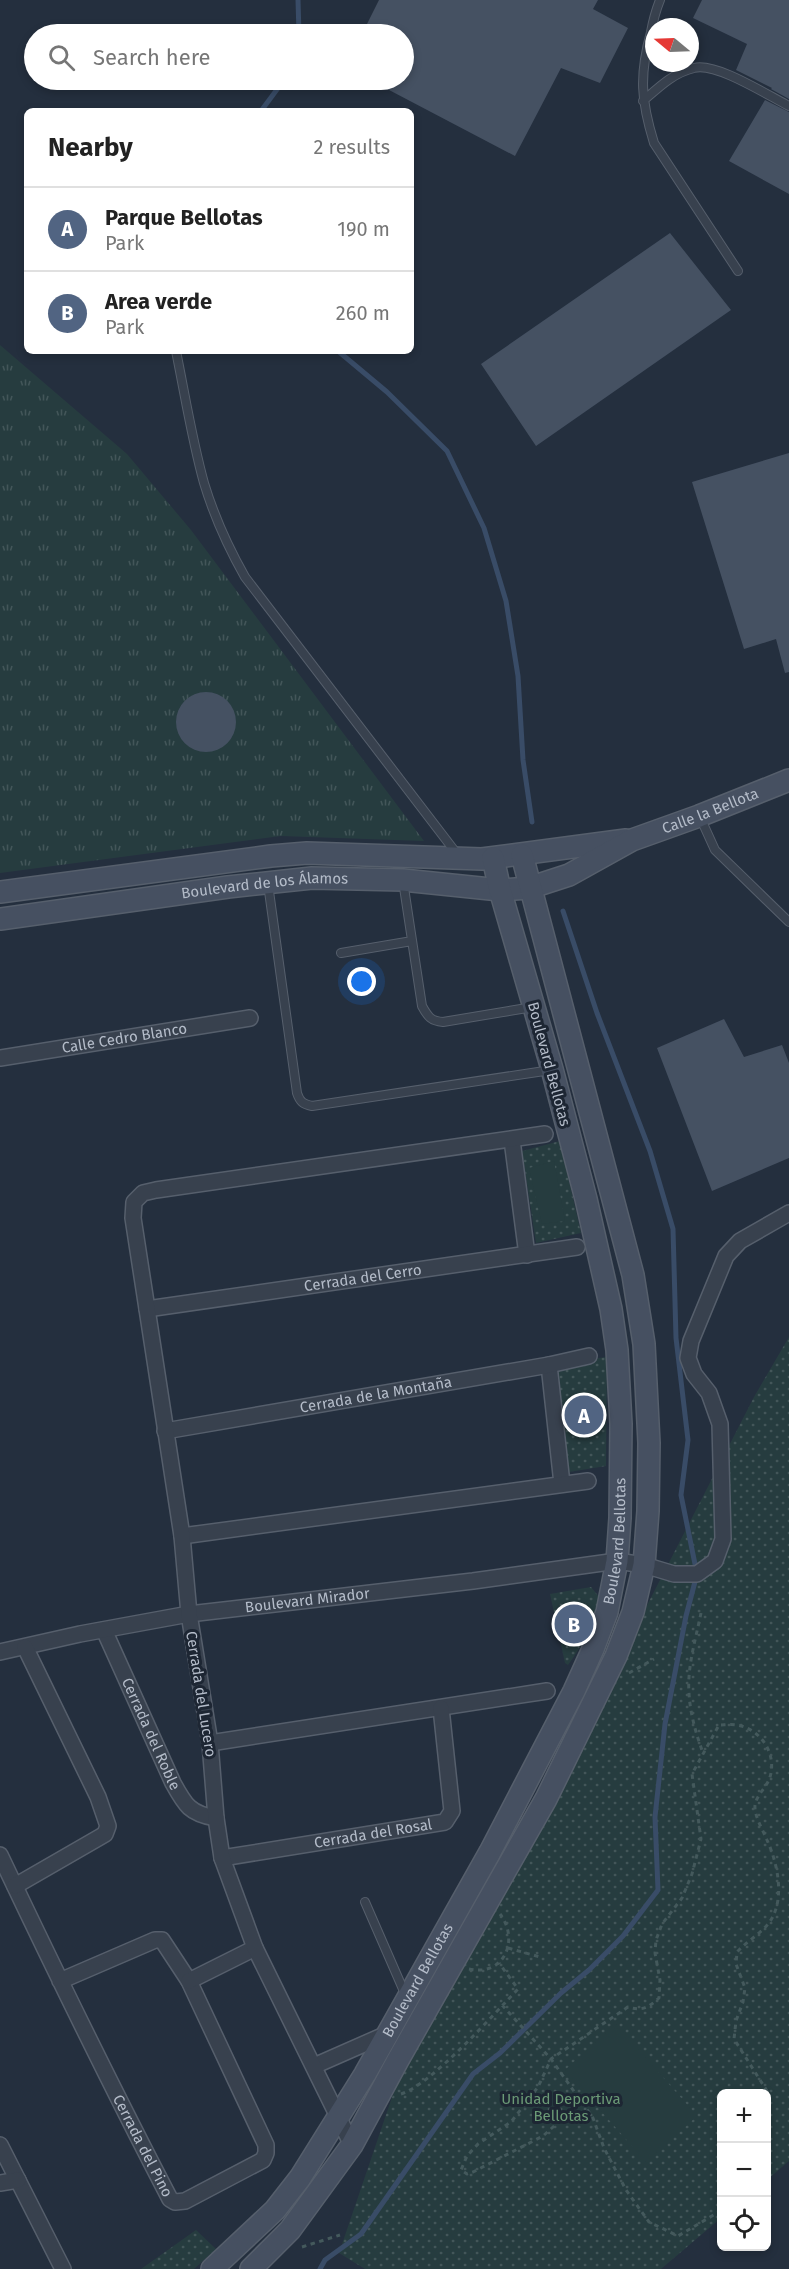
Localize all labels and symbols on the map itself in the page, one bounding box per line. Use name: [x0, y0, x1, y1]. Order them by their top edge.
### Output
north arrow: [645, 18, 699, 72]
street label: Calle la Bellota: [660, 784, 761, 837]
street label: Boulevard de los Álamos: [180, 869, 348, 902]
your location: [347, 967, 376, 996]
street label: Boulevard Bellotas: [524, 1000, 574, 1128]
street label: Calle Cedro Blanco: [60, 1019, 188, 1057]
street label: Cerrada del Cerro: [303, 1261, 423, 1295]
street label: Cerrada de la Montaña: [298, 1373, 453, 1417]
pin: A: [564, 1392, 604, 1438]
street label: Boulevard Bellotas: [600, 1478, 629, 1606]
street label: Boulevard Mirador: [244, 1584, 371, 1616]
pin: B: [554, 1602, 594, 1646]
street label: Cerrada del Lucero: [182, 1630, 220, 1758]
street label: Cerrada del Roble: [118, 1675, 184, 1793]
street label: Cerrada del Rosal: [313, 1815, 434, 1852]
street label: Boulevard Bellotas: [379, 1920, 457, 2041]
park label: Unidad Deportiva Bellotas: [501, 2090, 621, 2125]
street label: Cerrada del Pino: [109, 2092, 176, 2200]

